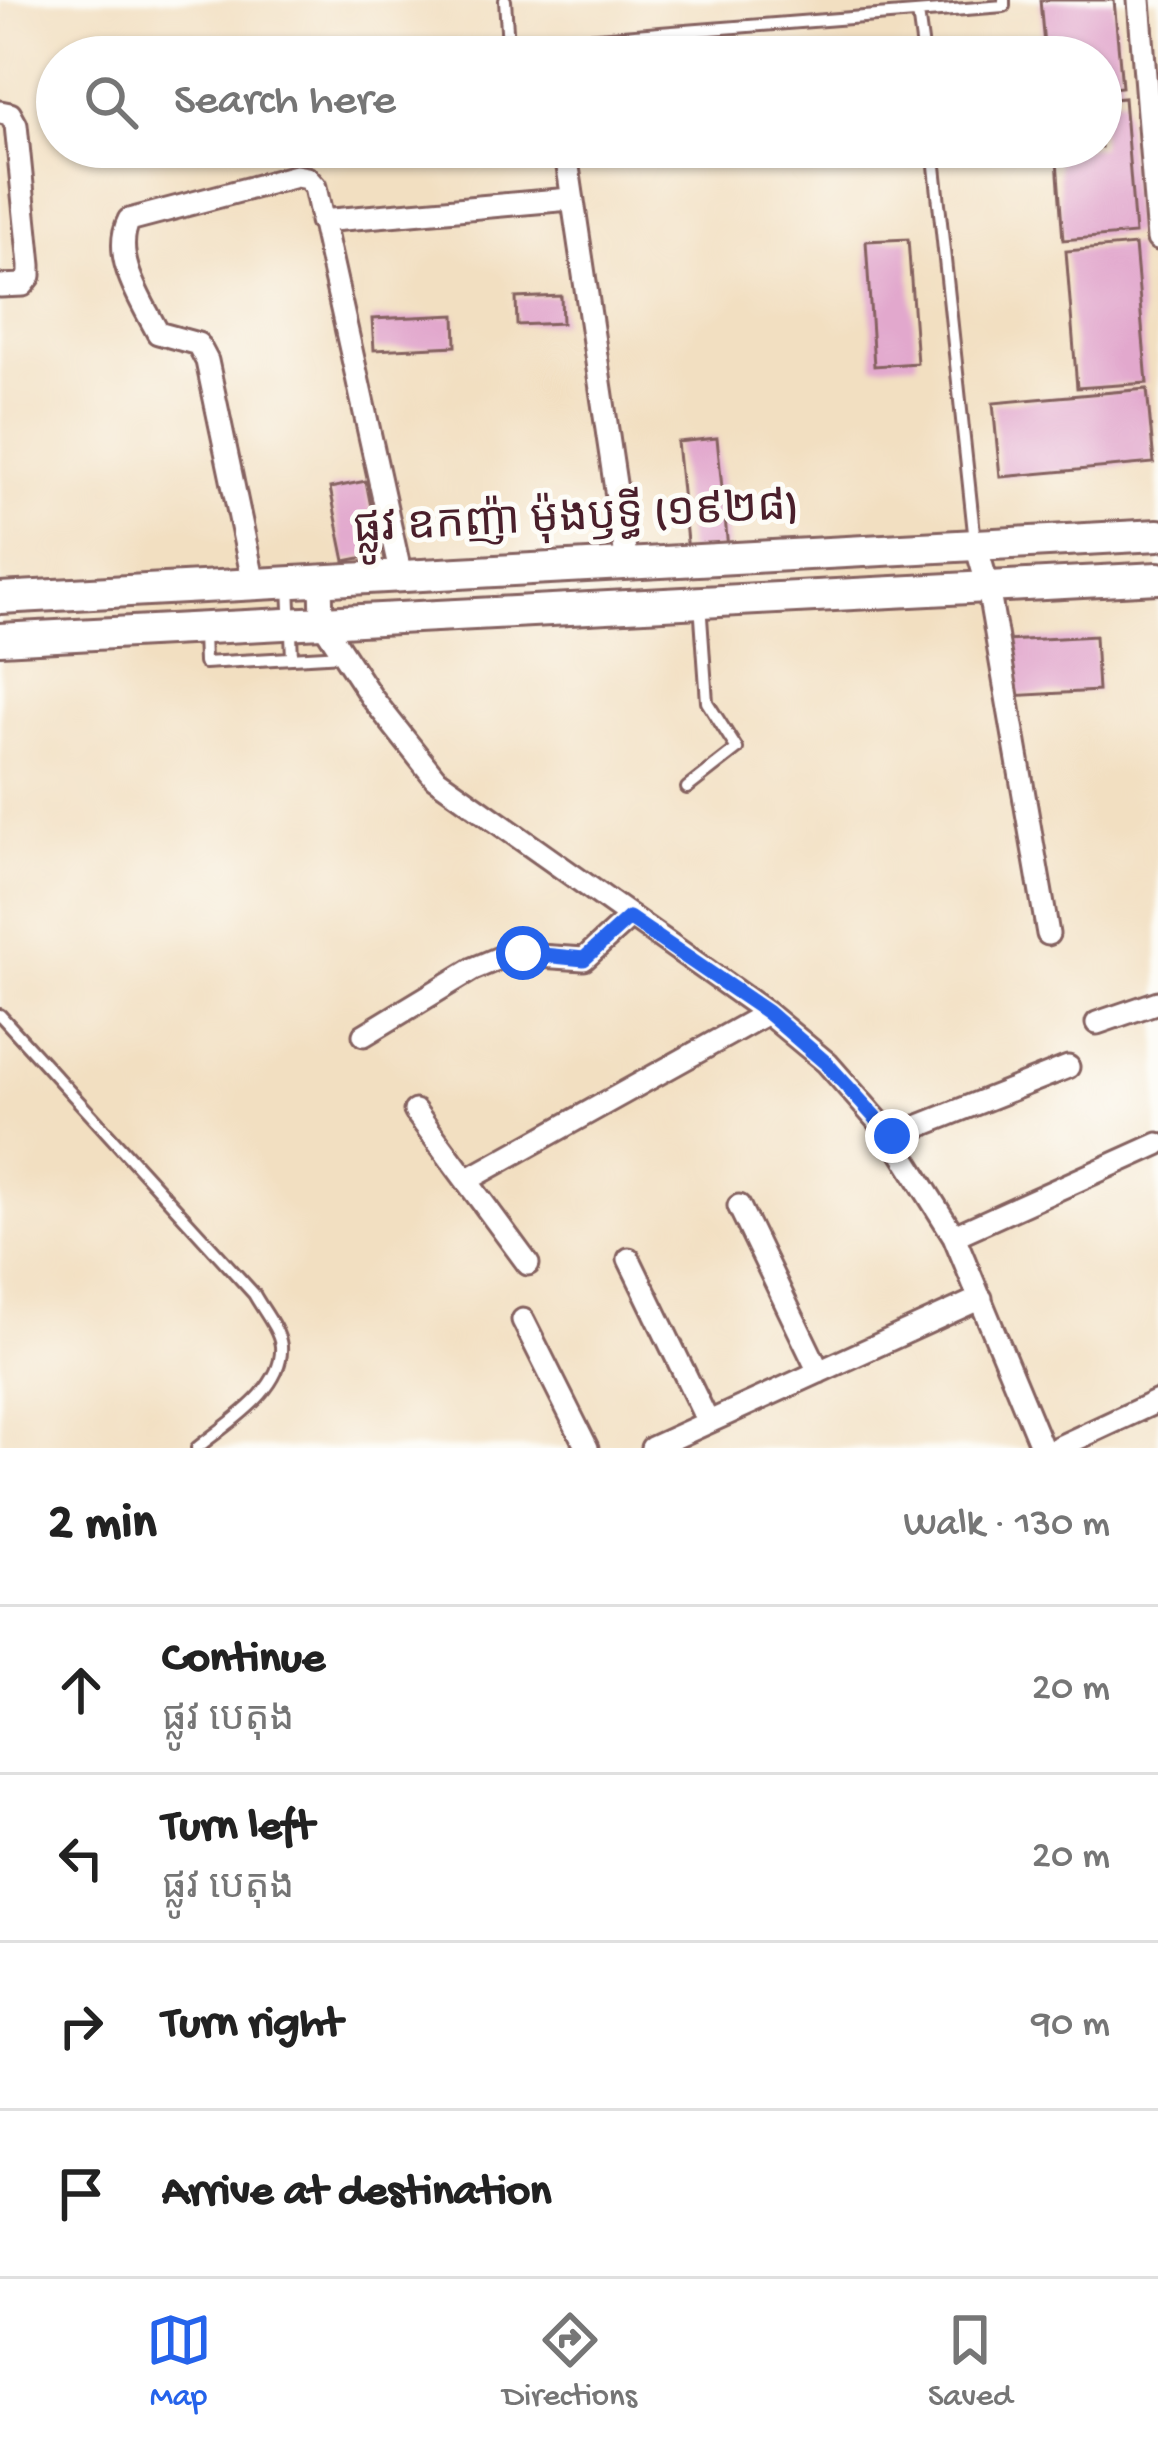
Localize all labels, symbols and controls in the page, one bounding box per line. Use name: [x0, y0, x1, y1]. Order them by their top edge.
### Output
search box: [36, 36, 1122, 168]
icon: search: [78, 69, 144, 135]
text: Search here: [174, 76, 396, 129]
street label: ផ្លូវ ឧកញ៉ា ម៉ុងឫទ្ធី (១៩២៨): [352, 476, 800, 565]
route start: [496, 926, 550, 980]
route end: [865, 1109, 919, 1163]
text: 2 min: [48, 1496, 157, 1556]
text: Walk · 130 m: [903, 1503, 1110, 1549]
text: Continue: [162, 1634, 325, 1687]
icon: ahead: [48, 1657, 114, 1723]
text: 20 m: [1032, 1667, 1110, 1713]
text: ផ្លូវ បេតុង: [162, 1699, 294, 1745]
text: Turn left: [162, 1802, 314, 1855]
icon: left: [48, 1825, 114, 1891]
text: 20 m: [1032, 1835, 1110, 1881]
text: ផ្លូវ បេតុង: [162, 1867, 294, 1913]
icon: right: [48, 1993, 114, 2059]
text: Turn right: [162, 1999, 342, 2052]
text: 90 m: [1031, 2003, 1110, 2049]
icon: arrive: [48, 2161, 114, 2227]
text: Arrive at destination: [162, 2167, 551, 2220]
tab: Map: [146, 2307, 212, 2417]
tab: Directions: [503, 2307, 637, 2417]
tab: Saved: [928, 2307, 1012, 2417]

